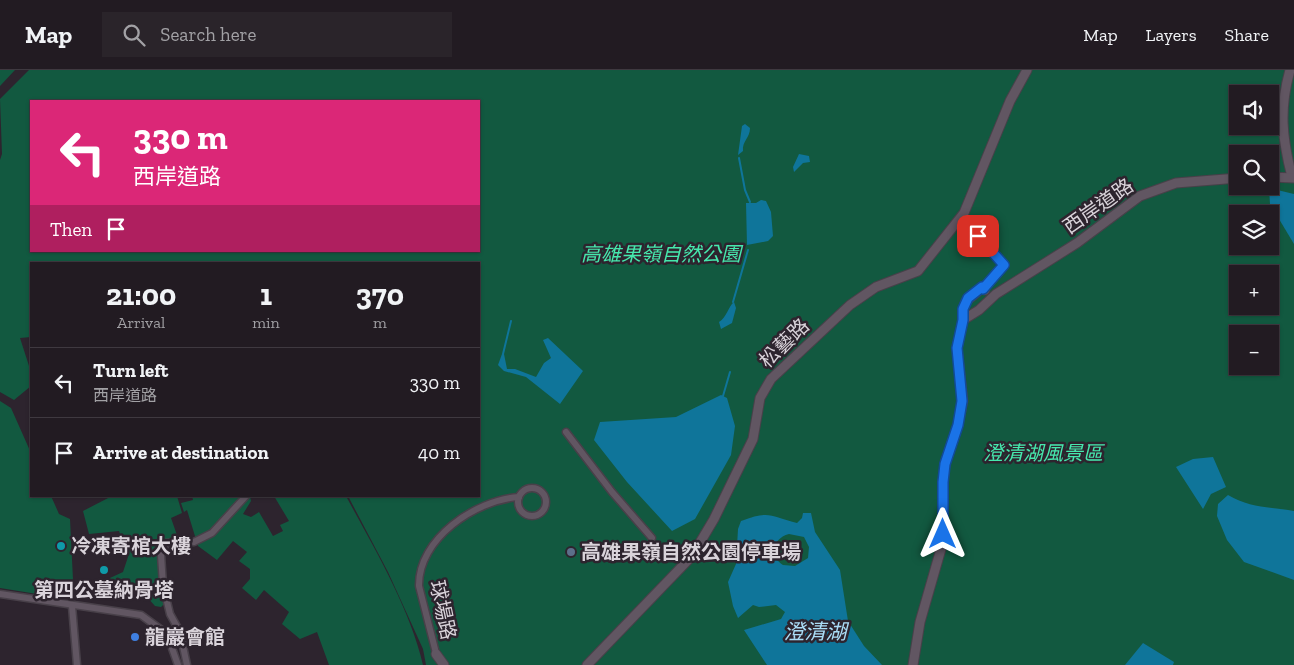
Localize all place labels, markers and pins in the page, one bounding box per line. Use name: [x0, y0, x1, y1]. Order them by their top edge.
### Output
pin: [957, 215, 999, 257]
place label: 冷凍寄棺大樓: [71, 534, 191, 558]
marker: 冷凍寄棺大樓: [55, 540, 67, 552]
place label: 高雄果嶺自然公園停車場: [581, 540, 801, 564]
marker: 高雄果嶺自然公園停車場: [565, 546, 577, 558]
marker: 第四公墓納骨塔: [98, 564, 110, 576]
place label: 第四公墓納骨塔: [34, 578, 174, 602]
place label: 龍巖會館: [145, 625, 225, 649]
marker: 龍巖會館: [129, 631, 141, 643]

